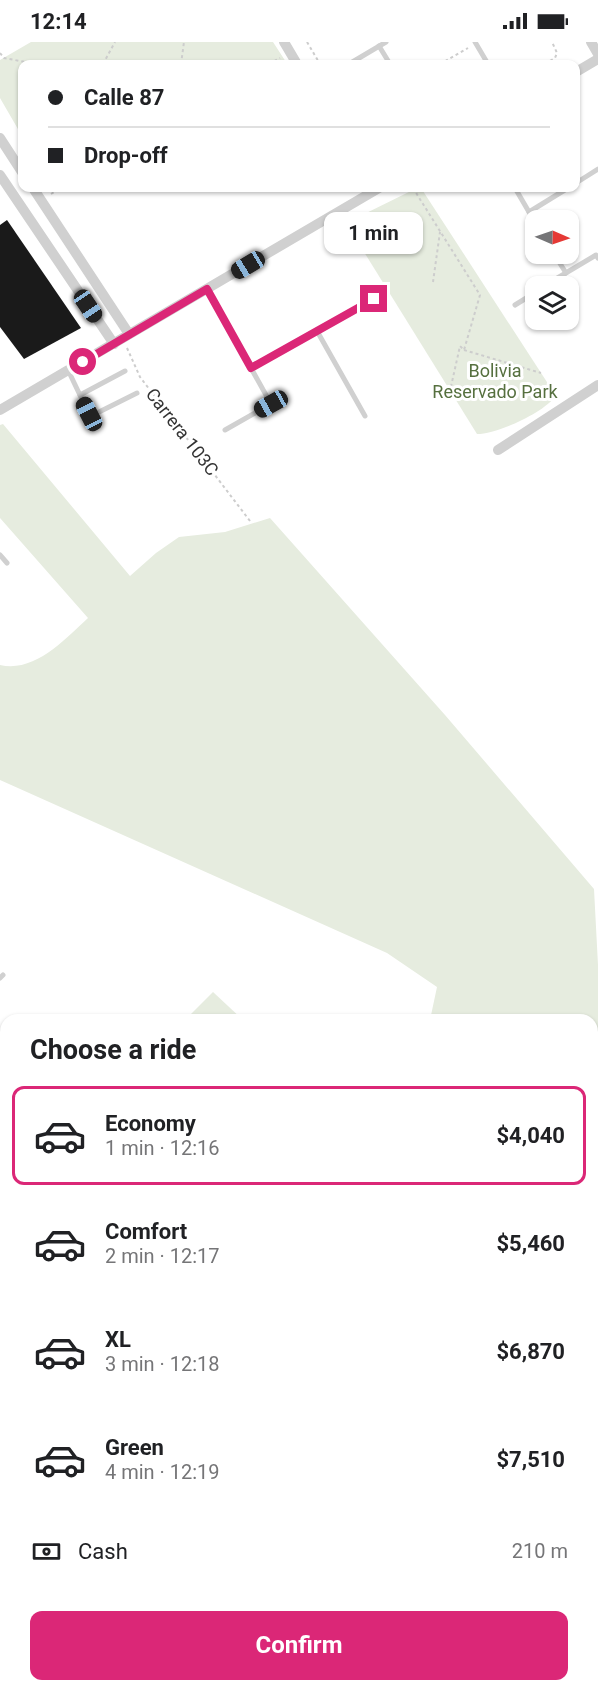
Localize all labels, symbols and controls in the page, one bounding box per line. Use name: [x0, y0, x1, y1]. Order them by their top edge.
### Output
text: 12:14: [30, 9, 87, 34]
text: Calle 87: [84, 85, 164, 110]
text: Drop-off: [84, 143, 168, 168]
north arrow: [525, 210, 579, 264]
map controls: [525, 210, 579, 330]
callout: 1 min: [324, 212, 424, 254]
text: 1 min: [348, 221, 399, 245]
car: [228, 248, 268, 282]
button: layers: [525, 276, 579, 330]
route end: [360, 285, 387, 312]
car: [70, 286, 106, 326]
route start: [69, 348, 96, 375]
park label: Bolivia Reservado Park: [432, 360, 559, 402]
street label: Carrera 103C: [142, 384, 223, 480]
car: [251, 387, 291, 421]
car: [73, 394, 105, 434]
text: Choose a ride: [30, 1034, 196, 1066]
icon: car: [33, 1109, 87, 1163]
text: Economy: [105, 1111, 196, 1136]
text: $4,040: [496, 1123, 565, 1148]
text: 1 min · 12:16: [105, 1136, 220, 1160]
icon: car: [33, 1217, 87, 1271]
text: Comfort: [105, 1219, 187, 1244]
text: $5,460: [496, 1231, 565, 1256]
text: 2 min · 12:17: [105, 1244, 220, 1268]
icon: car: [33, 1325, 87, 1379]
text: XL: [105, 1327, 131, 1352]
text: $6,870: [496, 1339, 565, 1364]
text: 3 min · 12:18: [105, 1352, 220, 1376]
icon: car: [33, 1433, 87, 1487]
text: Green: [105, 1435, 164, 1460]
text: $7,510: [496, 1447, 565, 1472]
text: 4 min · 12:19: [105, 1460, 220, 1484]
icon: cash: [30, 1535, 63, 1568]
text: Cash: [78, 1539, 128, 1564]
text: 210 m: [512, 1539, 568, 1563]
button: Confirm: [30, 1611, 568, 1680]

